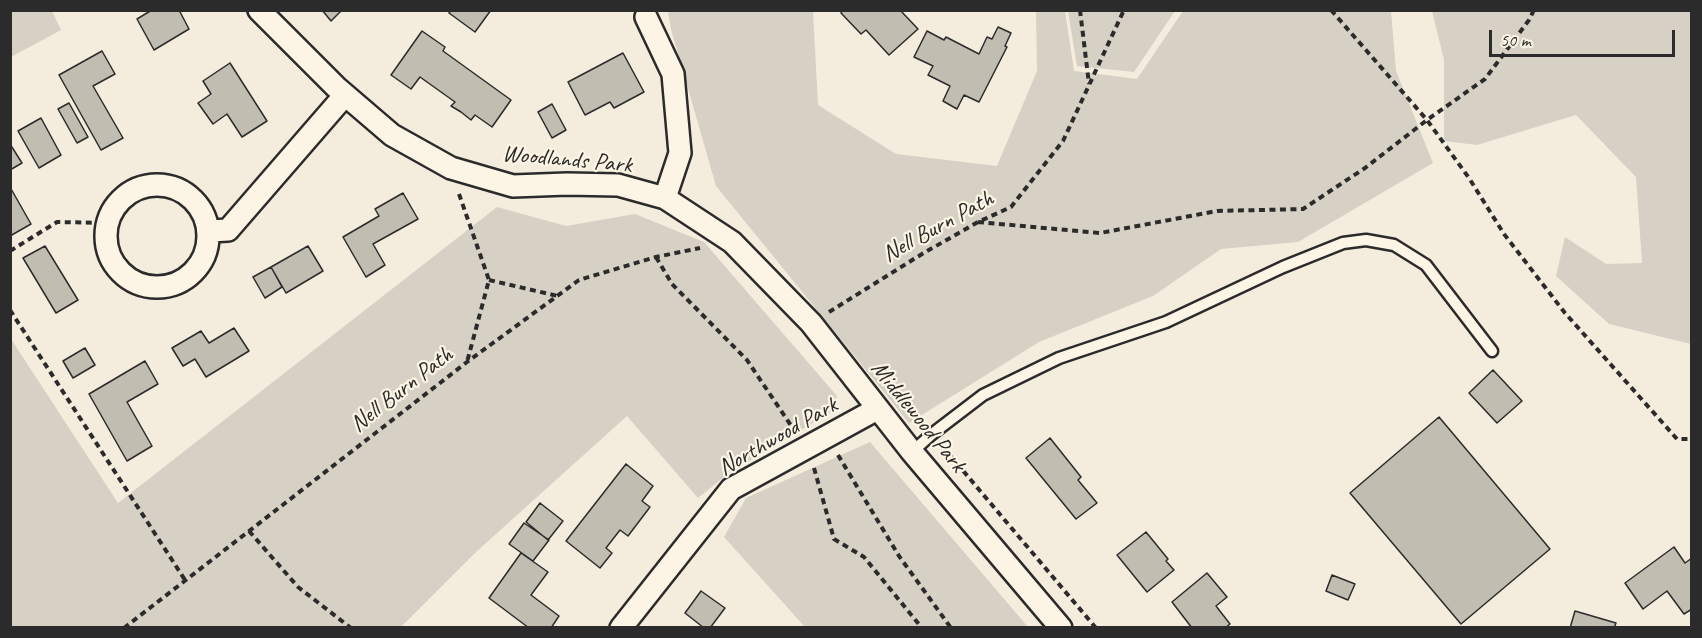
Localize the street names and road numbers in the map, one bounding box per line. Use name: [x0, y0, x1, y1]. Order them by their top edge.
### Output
street label: Woodlands Park: [501, 140, 633, 180]
street label: Nell Burn Path: [877, 185, 999, 269]
street label: Nell Burn Path: [345, 341, 459, 439]
street label: Middlewood Park: [864, 355, 972, 479]
street label: Northwood Park: [713, 391, 843, 483]

